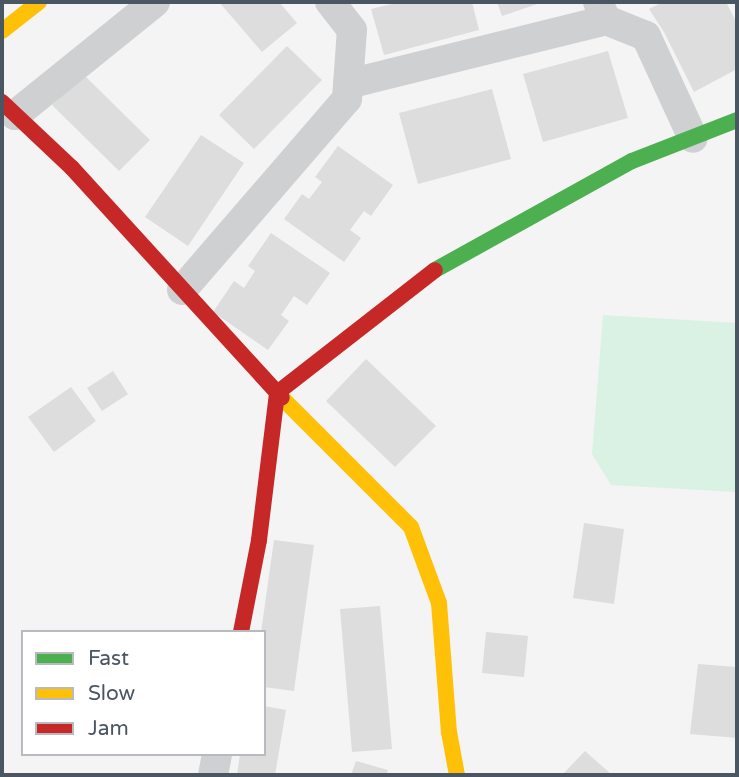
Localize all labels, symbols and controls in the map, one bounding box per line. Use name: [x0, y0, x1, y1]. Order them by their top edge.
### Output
legend: [21, 630, 266, 756]
text: Fast: [88, 646, 129, 671]
text: Slow: [88, 681, 135, 706]
text: Jam: [88, 716, 129, 741]

